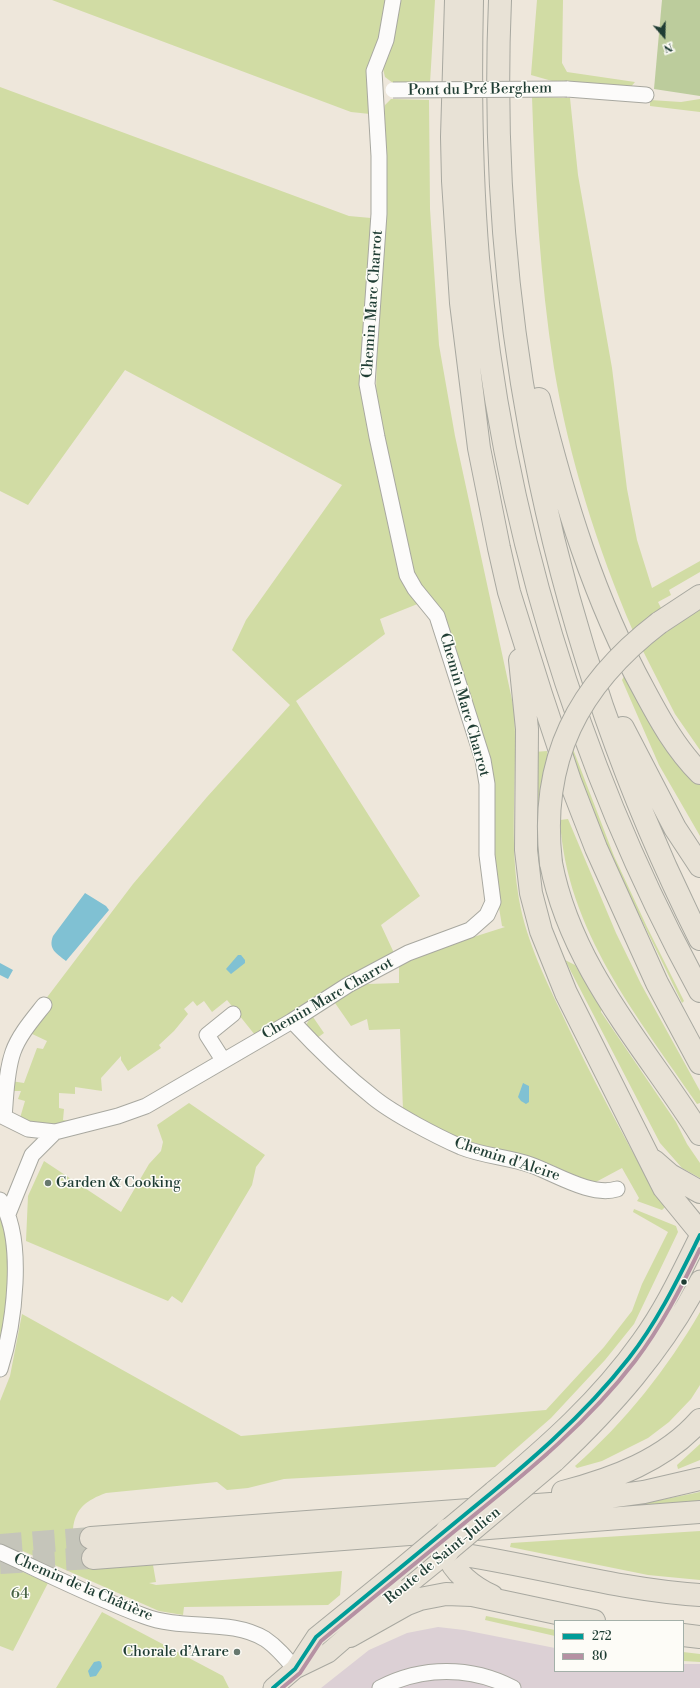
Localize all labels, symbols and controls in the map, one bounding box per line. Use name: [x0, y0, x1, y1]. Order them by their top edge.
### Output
north arrow: [644, 16, 684, 56]
text: N: [662, 39, 675, 55]
street label: Pont du Pré Berghem: [408, 80, 552, 100]
street label: Chemin Marc Charrot: [359, 229, 387, 379]
street label: Chemin Marc Charrot: [435, 631, 493, 779]
street label: Chemin Marc Charrot: [259, 954, 397, 1044]
street label: Chemin d'Alcire: [452, 1134, 562, 1186]
place label: Garden & Cooking: [56, 1174, 181, 1192]
marker: Garden & Cooking: [43, 1178, 53, 1188]
unlabelled marker: [679, 1277, 689, 1287]
street label: Route de Saint-Julien: [381, 1504, 505, 1608]
street label: Chemin de la Châtière: [11, 1550, 155, 1626]
park label: 64: [11, 1585, 29, 1603]
legend: [554, 1620, 684, 1672]
text: 272: [592, 1629, 612, 1644]
place label: Chorale d’Arare: [123, 1643, 229, 1661]
marker: Chorale d’Arare: [232, 1647, 242, 1657]
text: 80: [592, 1649, 607, 1664]

